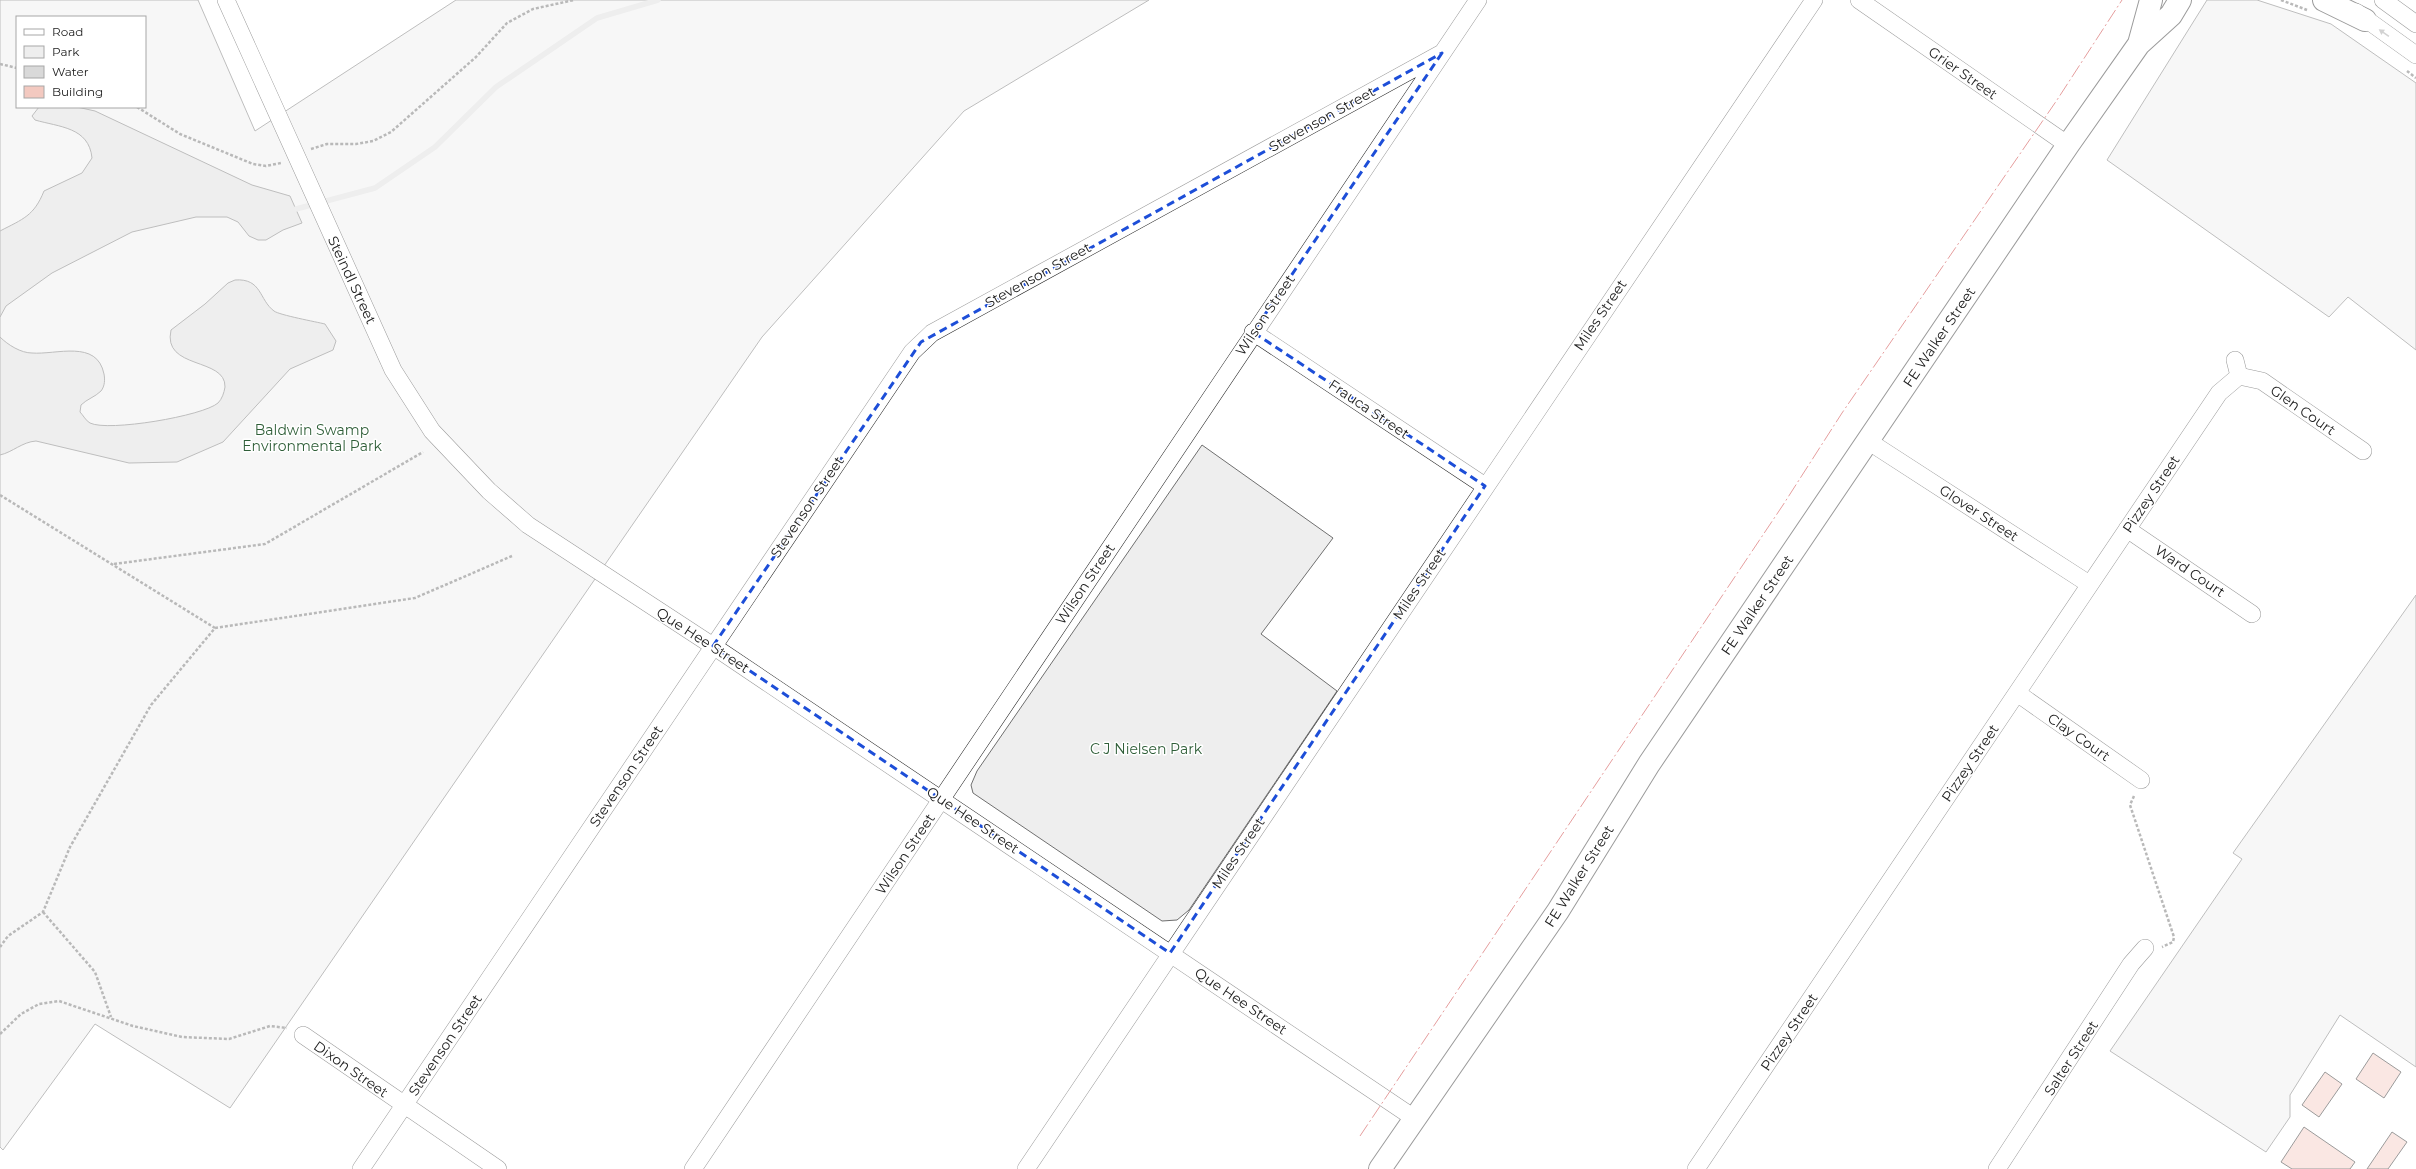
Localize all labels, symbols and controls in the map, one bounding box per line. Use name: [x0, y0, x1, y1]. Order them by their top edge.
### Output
legend: [16, 16, 146, 108]
text: Road: [52, 24, 83, 39]
one-way arrow: [2379, 29, 2389, 37]
street label: Grier Street: [1925, 43, 2001, 104]
text: Park: [52, 44, 80, 59]
text: Water: [52, 64, 89, 79]
street label: Stevenson Street: [1266, 82, 1379, 156]
text: Building: [52, 84, 103, 99]
street label: Steindl Street: [324, 233, 380, 327]
street label: Stevenson Street: [982, 238, 1095, 312]
street label: Wilson Street: [1231, 271, 1299, 359]
street label: Miles Street: [1570, 276, 1631, 354]
street label: FE Walker Street: [1899, 283, 1979, 390]
street label: Frauca Street: [1325, 375, 1413, 443]
street label: Glen Court: [2267, 381, 2339, 439]
park label: Baldwin Swamp Environmental Park: [242, 421, 382, 455]
street label: Pizzey Street: [2118, 451, 2184, 536]
street label: Stevenson Street: [766, 453, 848, 561]
street label: Glover Street: [1936, 481, 2022, 545]
street label: Wilson Street: [1051, 540, 1119, 628]
street label: Ward Court: [2151, 541, 2229, 601]
street label: Miles Street: [1389, 545, 1450, 623]
street label: FE Walker Street: [1717, 551, 1797, 658]
street label: Que Hee Street: [653, 603, 753, 677]
street label: Clay Court: [2044, 709, 2114, 765]
street label: Pizzey Street: [1937, 720, 2003, 805]
street label: Stevenson Street: [585, 722, 667, 830]
park label: C J Nielsen Park: [1090, 740, 1203, 758]
street label: Que Hee Street: [923, 782, 1023, 858]
street label: Wilson Street: [871, 810, 939, 898]
street label: Miles Street: [1208, 814, 1269, 892]
street label: FE Walker Street: [1540, 821, 1618, 930]
street label: Que Hee Street: [1191, 963, 1291, 1039]
street label: Pizzey Street: [1756, 989, 1822, 1074]
street label: Stevenson Street: [404, 991, 486, 1099]
street label: Salter Street: [2040, 1017, 2102, 1099]
street label: Dixon Street: [310, 1037, 392, 1101]

